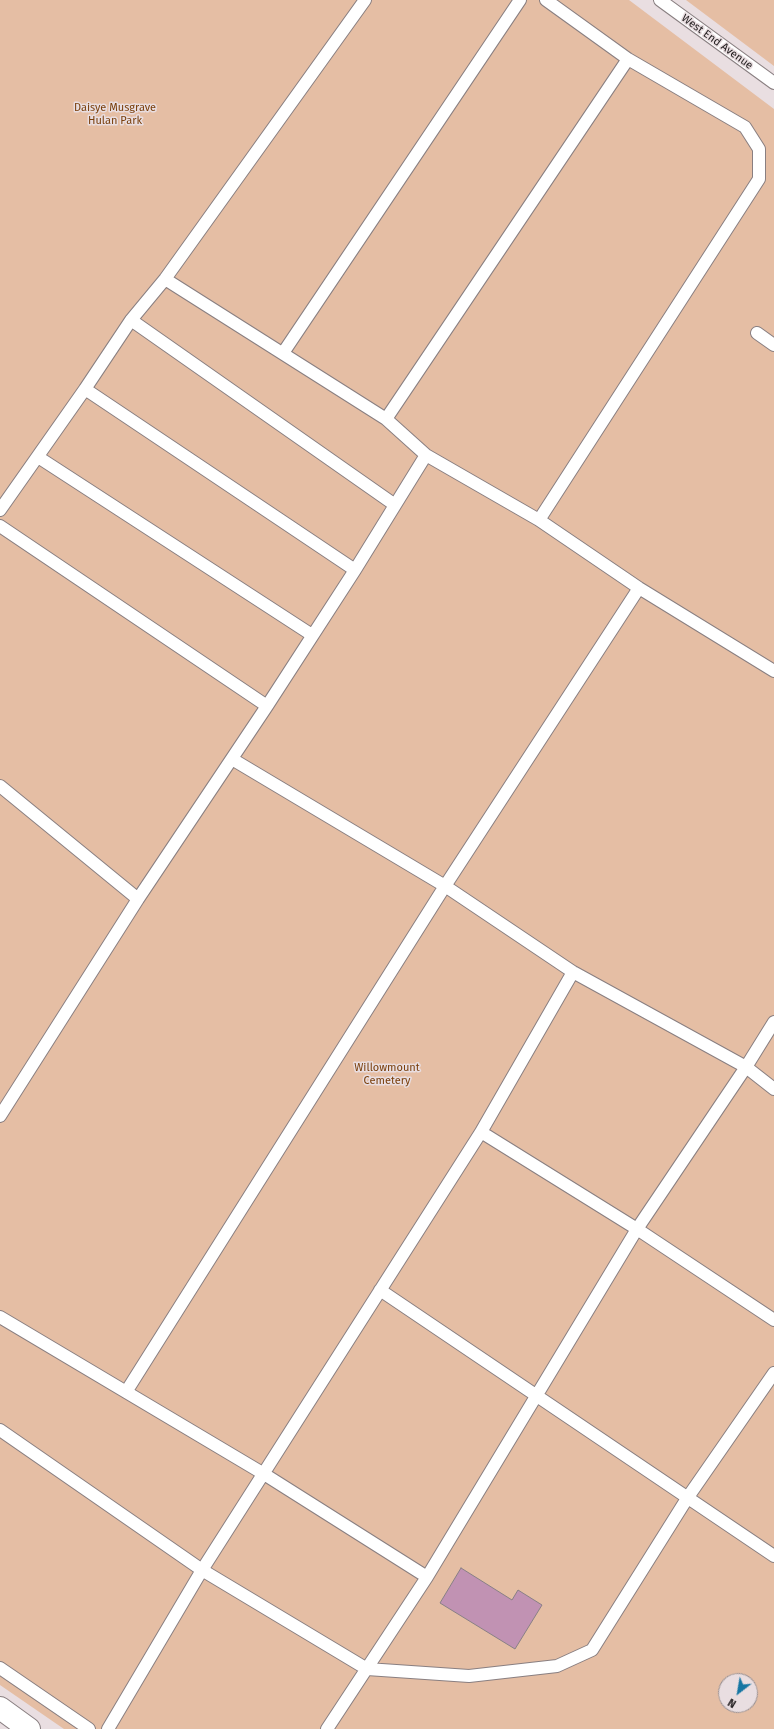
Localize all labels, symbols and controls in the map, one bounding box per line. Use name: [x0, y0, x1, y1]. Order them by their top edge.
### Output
street label: West End Avenue: [679, 12, 755, 72]
park label: Daisye Musgrave Hulan Park: [74, 101, 156, 127]
park label: Willowmount Cemetery: [354, 1061, 420, 1087]
north arrow: [718, 1673, 758, 1713]
text: N: [726, 1695, 739, 1710]

